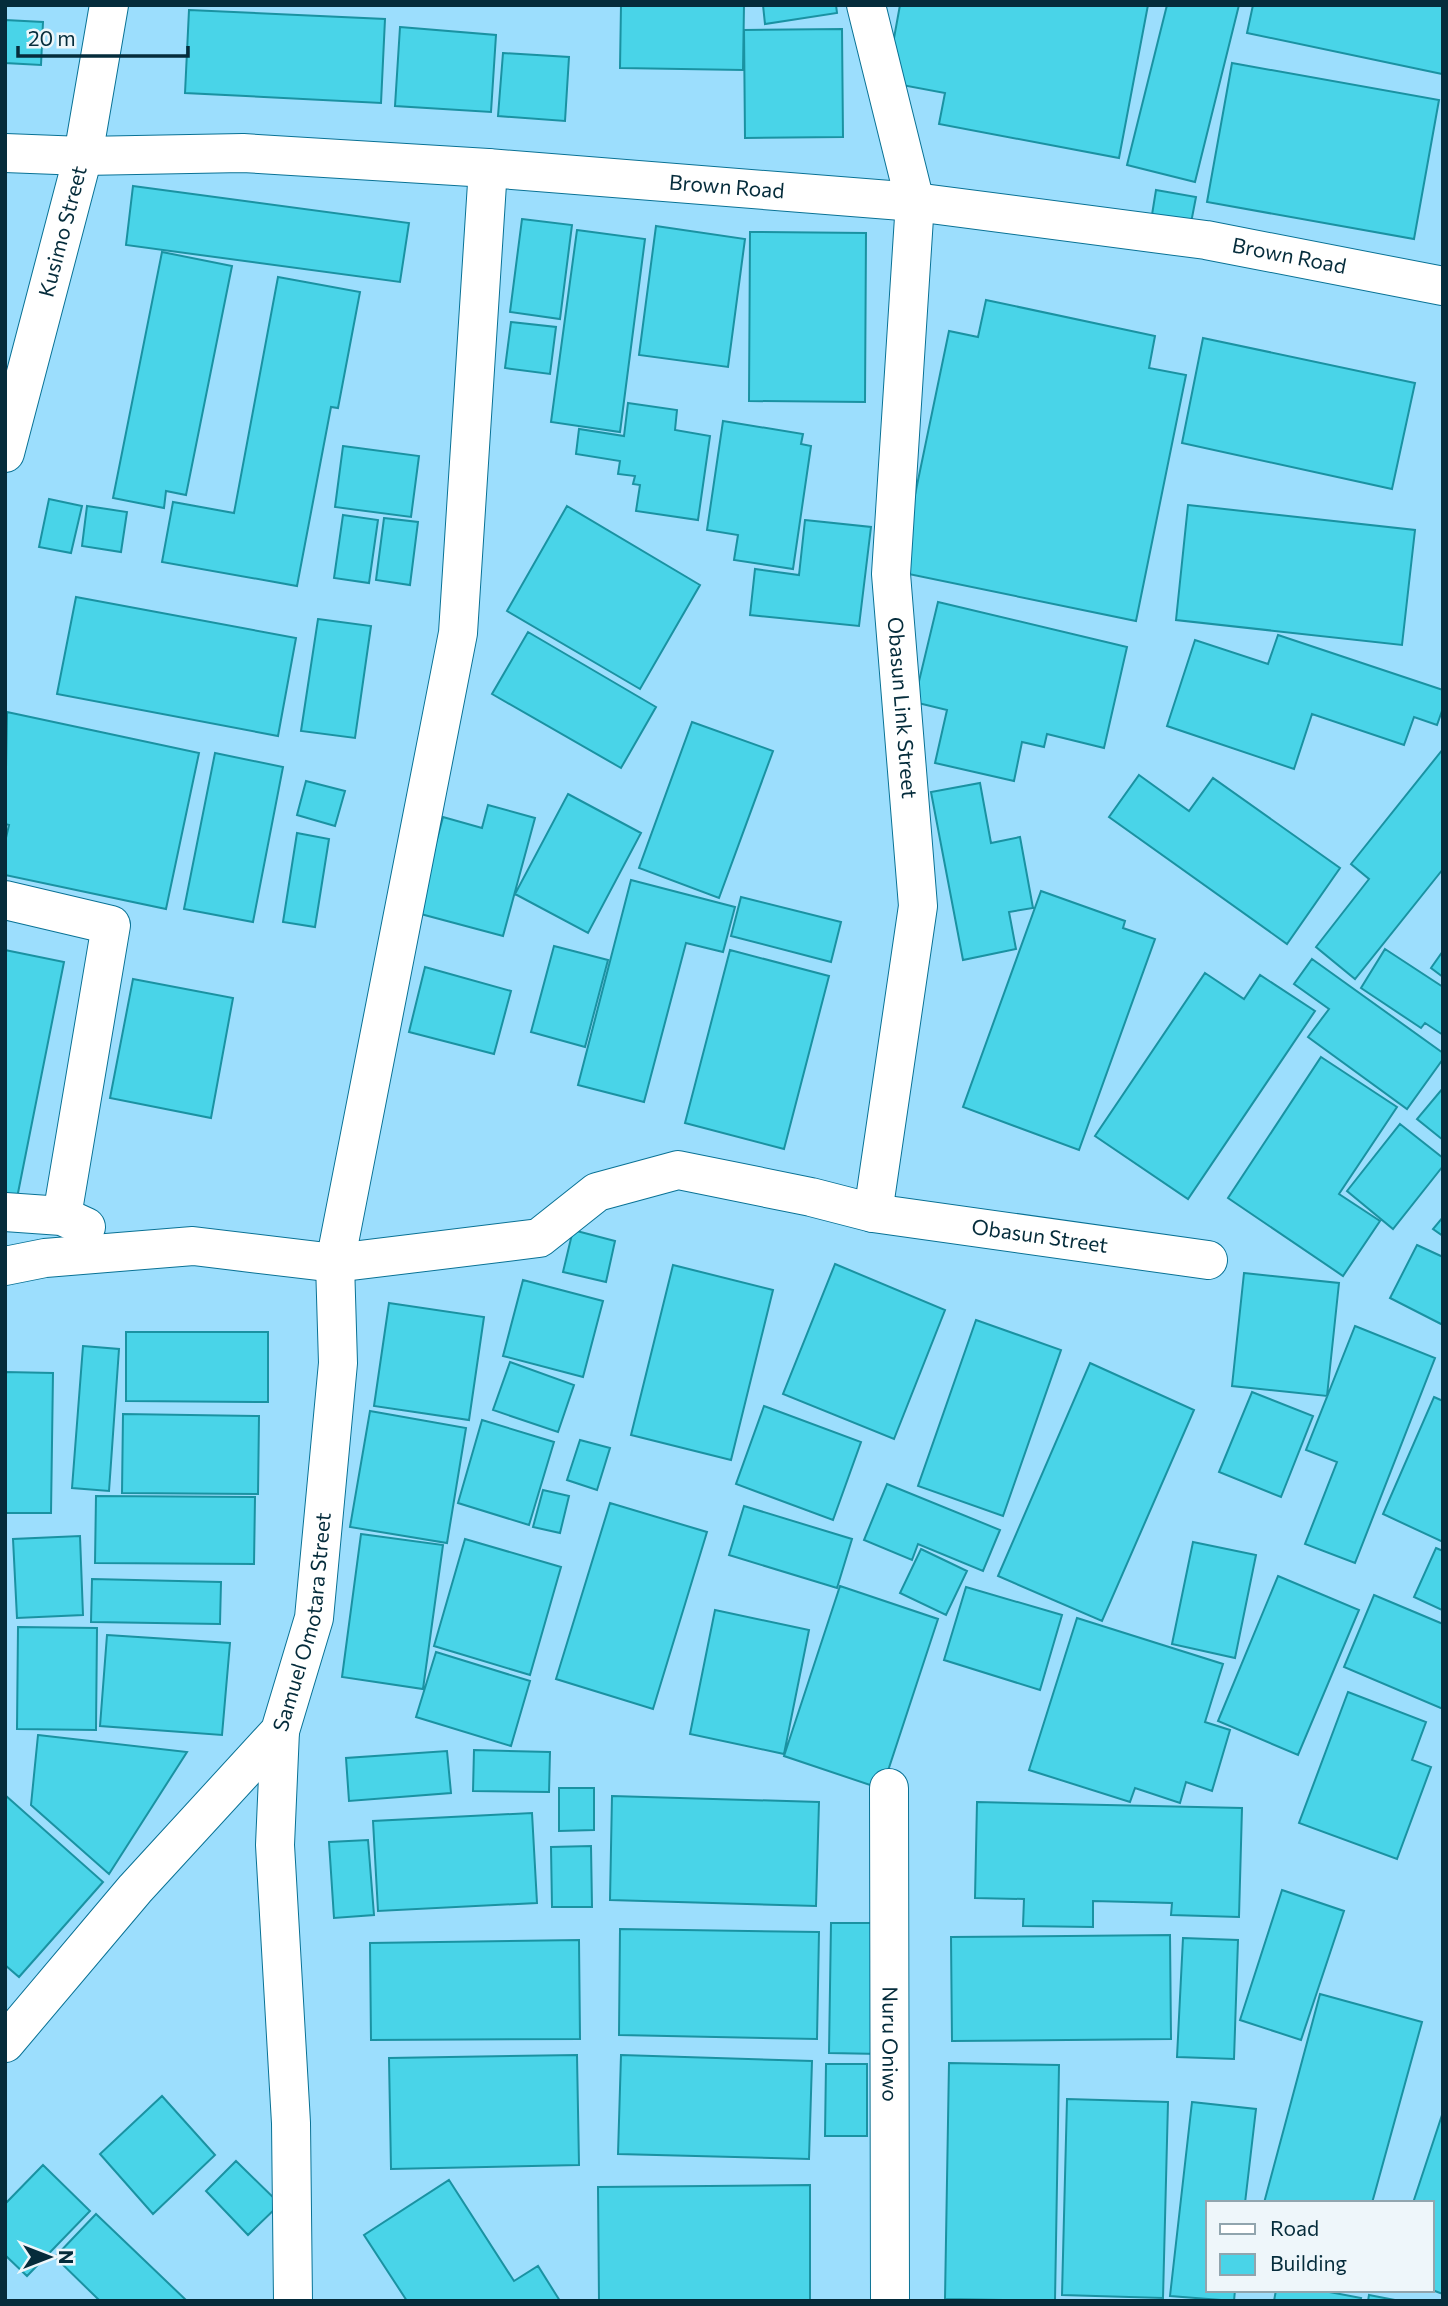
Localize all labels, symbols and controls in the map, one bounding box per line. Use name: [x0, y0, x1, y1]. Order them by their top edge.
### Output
scale bar: [18, 14, 187, 58]
text: 20 m: [28, 25, 76, 50]
street label: Kusimo Street: [33, 163, 91, 300]
street label: Brown Road: [668, 168, 786, 203]
street label: Brown Road: [1230, 231, 1349, 278]
street label: Obasun Link Street: [884, 616, 923, 800]
street label: Obasun Street: [970, 1213, 1110, 1257]
street label: Samuel Omotara Street: [267, 1511, 335, 1734]
street label: Nuru Oniwo: [878, 1986, 904, 2102]
legend: [1206, 2201, 1434, 2292]
text: Road: [1270, 2215, 1319, 2240]
north arrow: [14, 2222, 84, 2292]
text: N: [55, 2250, 78, 2264]
text: Building: [1270, 2250, 1347, 2275]

